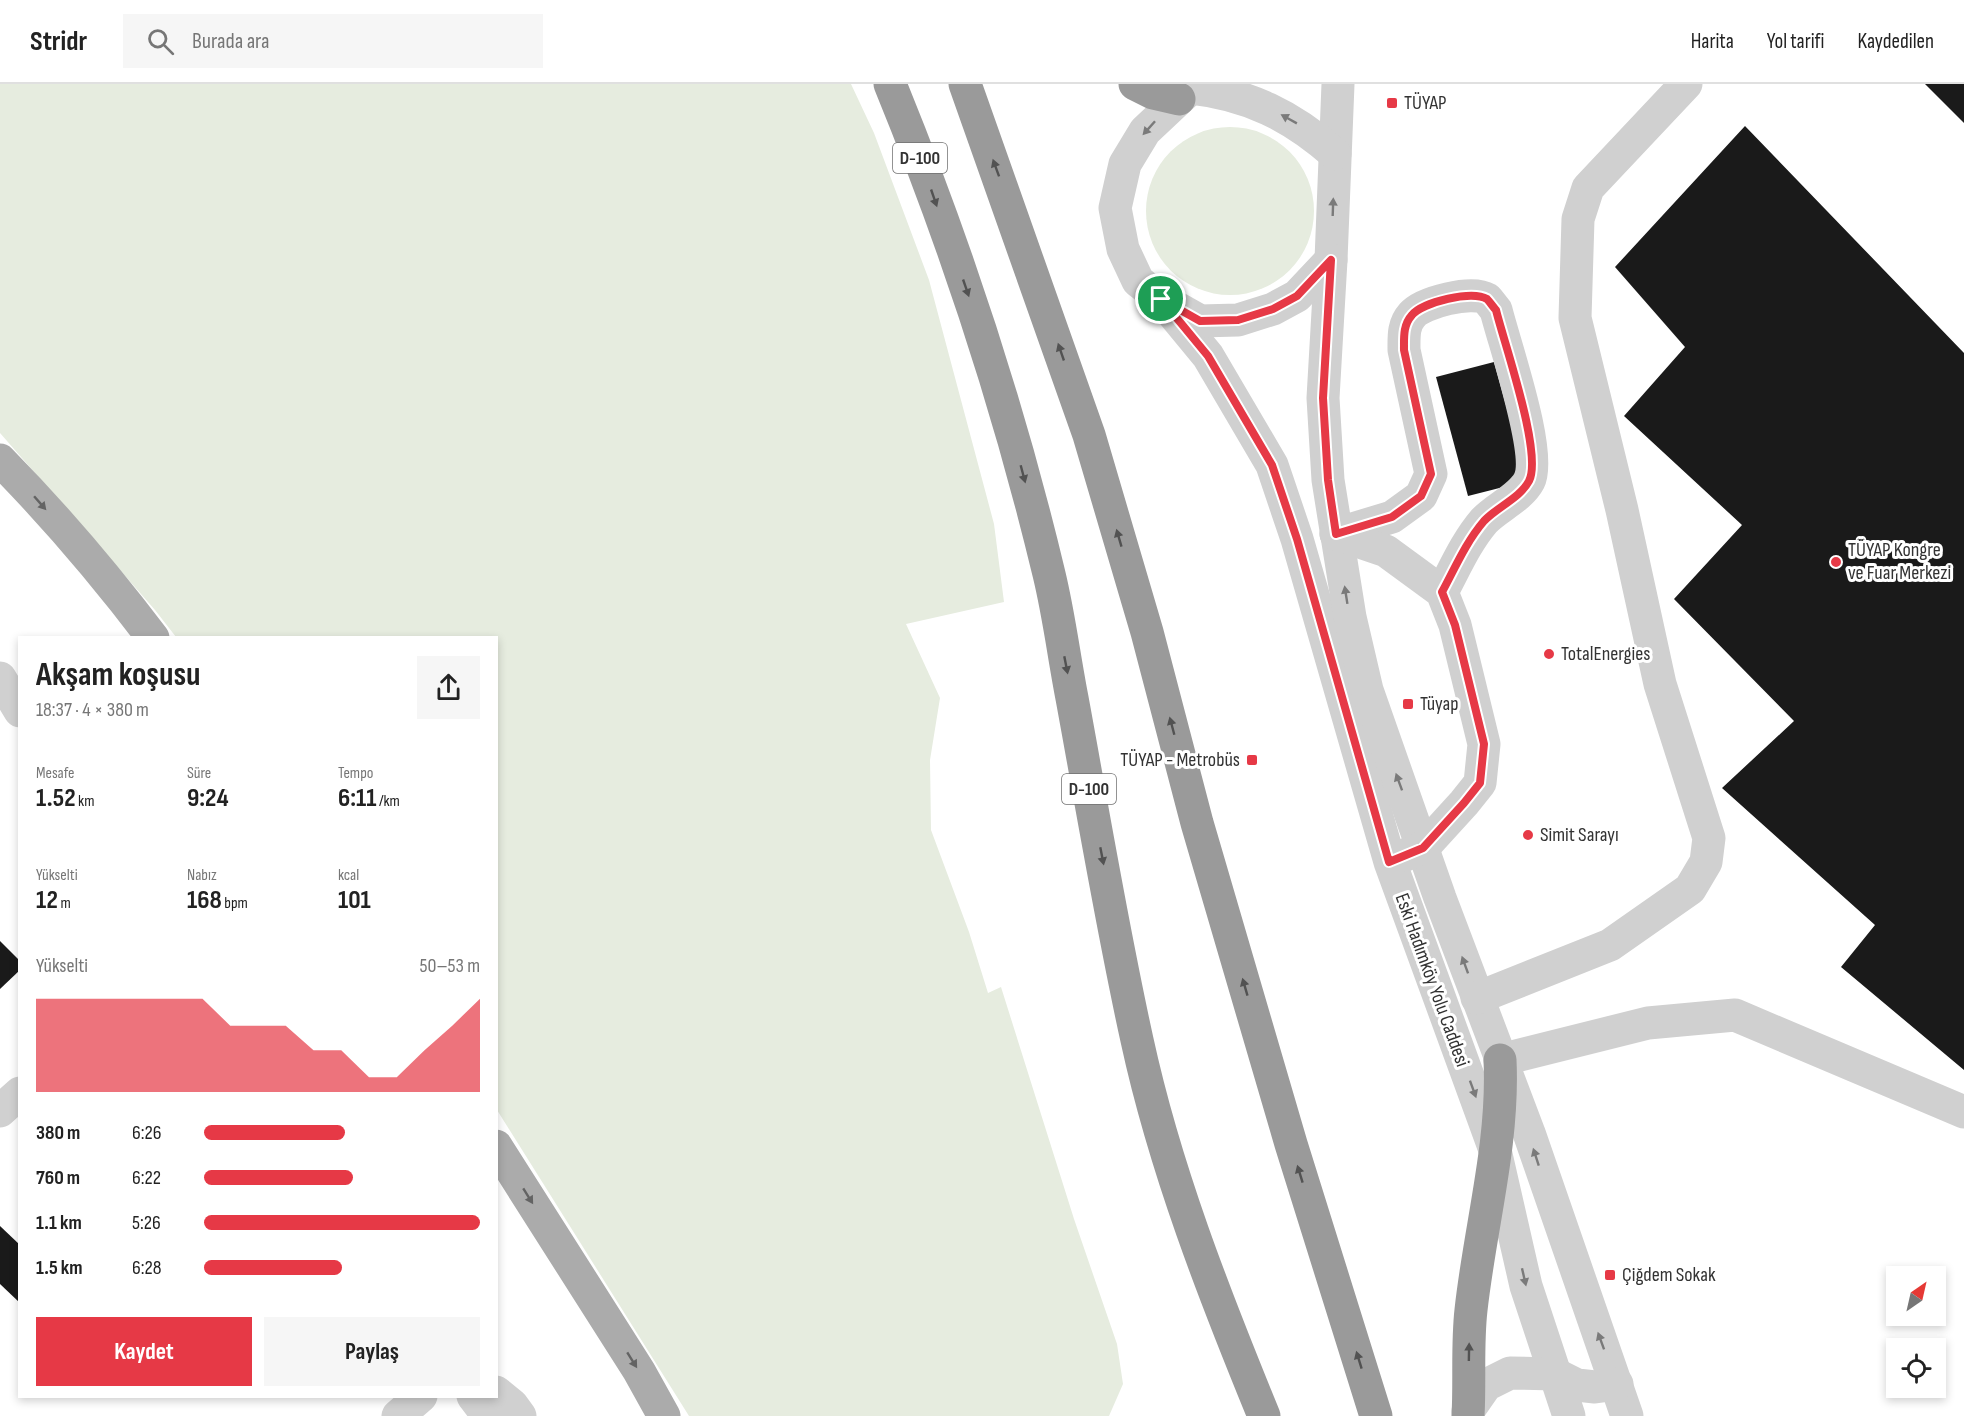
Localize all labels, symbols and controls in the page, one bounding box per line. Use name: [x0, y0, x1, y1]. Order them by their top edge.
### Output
search box: [123, 14, 543, 68]
text: Stridr: [30, 25, 87, 58]
icon: search: [144, 25, 177, 58]
text: Burada ara: [192, 28, 270, 55]
text: Harita: [1691, 29, 1734, 54]
text: Yol tarifi: [1767, 29, 1825, 54]
text: Kaydedilen: [1858, 29, 1934, 54]
place label: TÜYAP: [1404, 91, 1447, 115]
marker: TÜYAP: [1385, 96, 1399, 110]
one-way arrow: [1280, 114, 1297, 124]
one-way arrow: [1142, 121, 1156, 136]
road number: D-100: [893, 143, 947, 173]
one-way arrow: [991, 159, 1001, 177]
one-way arrow: [929, 189, 939, 207]
one-way arrow: [1329, 198, 1338, 217]
pin: [1135, 273, 1186, 324]
one-way arrow: [961, 279, 971, 297]
icon: arrive: [1144, 282, 1177, 315]
one-way arrow: [1055, 343, 1065, 361]
one-way arrow: [1019, 465, 1029, 484]
one-way arrow: [34, 495, 47, 511]
one-way arrow: [1114, 529, 1124, 547]
place label: TÜYAP Kongre ve Fuar Merkezi: [1848, 538, 1951, 585]
marker: TÜYAP Kongre ve Fuar Merkezi: [1829, 555, 1843, 569]
one-way arrow: [1341, 585, 1350, 604]
place label: TotalEnergies: [1561, 642, 1650, 666]
marker: TotalEnergies: [1542, 647, 1556, 661]
text: Akşam koşusu: [36, 655, 201, 695]
one-way arrow: [1062, 655, 1071, 674]
button: share: [417, 656, 480, 719]
place label: Tüyap: [1420, 692, 1458, 716]
marker: Tüyap: [1401, 697, 1415, 711]
text: 18:37 · 4 × 380 m: [36, 698, 149, 722]
one-way arrow: [1166, 717, 1176, 735]
place label: TÜYAP - Metrobüs: [1120, 748, 1240, 772]
marker: TÜYAP - Metrobüs: [1245, 753, 1259, 767]
text: Mesafe: [36, 764, 74, 783]
text: Süre: [187, 764, 211, 783]
text: Tempo: [338, 764, 373, 783]
one-way arrow: [1394, 773, 1404, 791]
road number: D-100: [1062, 774, 1116, 804]
text: 1.52: [36, 783, 76, 814]
text: 9:24: [187, 783, 229, 814]
text: 6:11: [338, 783, 376, 814]
text: km: [76, 792, 94, 811]
text: /km: [376, 792, 400, 811]
place label: Simit Sarayı: [1540, 823, 1619, 847]
marker: Simit Sarayı: [1521, 828, 1535, 842]
one-way arrow: [1098, 847, 1107, 866]
text: Yükselti: [36, 866, 78, 885]
text: Nabız: [187, 866, 217, 885]
text: kcal: [338, 866, 359, 885]
text: 12: [36, 885, 58, 916]
text: 168: [187, 885, 222, 916]
text: 101: [338, 885, 371, 916]
street label: Eski Hadımköy Yolu Caddesi: [1389, 890, 1475, 1070]
text: m: [58, 894, 71, 913]
text: bpm: [222, 894, 248, 913]
text: Yükselti: [36, 954, 88, 978]
text: 50–53 m: [420, 954, 480, 978]
one-way arrow: [1460, 956, 1470, 974]
one-way arrow: [1240, 978, 1249, 996]
one-way arrow: [1468, 1081, 1478, 1099]
text: 380 m: [36, 1121, 80, 1145]
text: 6:26: [132, 1121, 162, 1145]
one-way arrow: [1531, 1148, 1541, 1166]
one-way arrow: [1295, 1165, 1304, 1183]
text: 760 m: [36, 1166, 80, 1190]
text: 6:22: [132, 1166, 161, 1190]
one-way arrow: [522, 1187, 534, 1203]
text: 1.1 km: [36, 1211, 82, 1235]
text: 5:26: [132, 1211, 161, 1235]
text: 1.5 km: [36, 1256, 82, 1280]
text: 6:28: [132, 1256, 162, 1280]
place label: Çiğdem Sokak: [1622, 1263, 1716, 1287]
north arrow: [1886, 1266, 1946, 1326]
map controls: [1886, 1266, 1946, 1398]
one-way arrow: [1520, 1268, 1530, 1286]
marker: Çiğdem Sokak: [1603, 1268, 1617, 1282]
button: Kaydet: [36, 1317, 252, 1386]
button: Paylaş: [264, 1317, 480, 1386]
one-way arrow: [1596, 1332, 1605, 1350]
button: locate: [1886, 1338, 1946, 1398]
one-way arrow: [1464, 1343, 1474, 1362]
one-way arrow: [1353, 1351, 1363, 1369]
one-way arrow: [627, 1352, 638, 1368]

